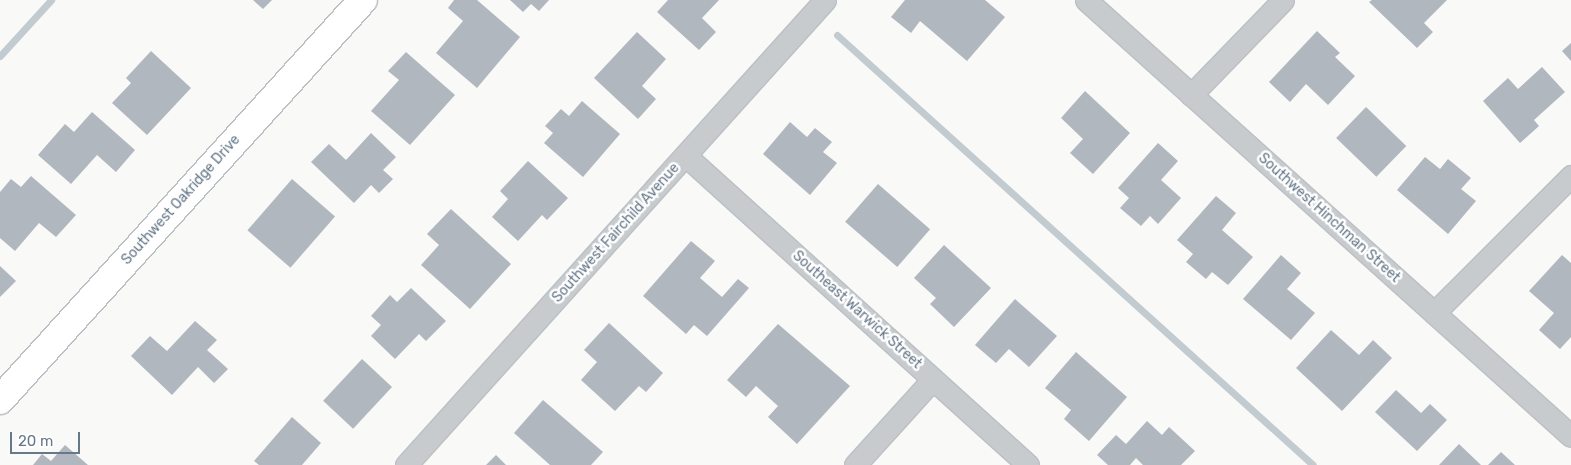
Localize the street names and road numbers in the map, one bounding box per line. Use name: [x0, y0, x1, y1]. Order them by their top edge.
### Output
street label: Southwest Oakridge Drive: [118, 132, 244, 268]
street label: Southwest Hinchman Street: [1255, 150, 1403, 286]
street label: Southwest Fairchild Avenue: [549, 160, 683, 306]
street label: Southeast Warwick Street: [789, 247, 925, 373]

